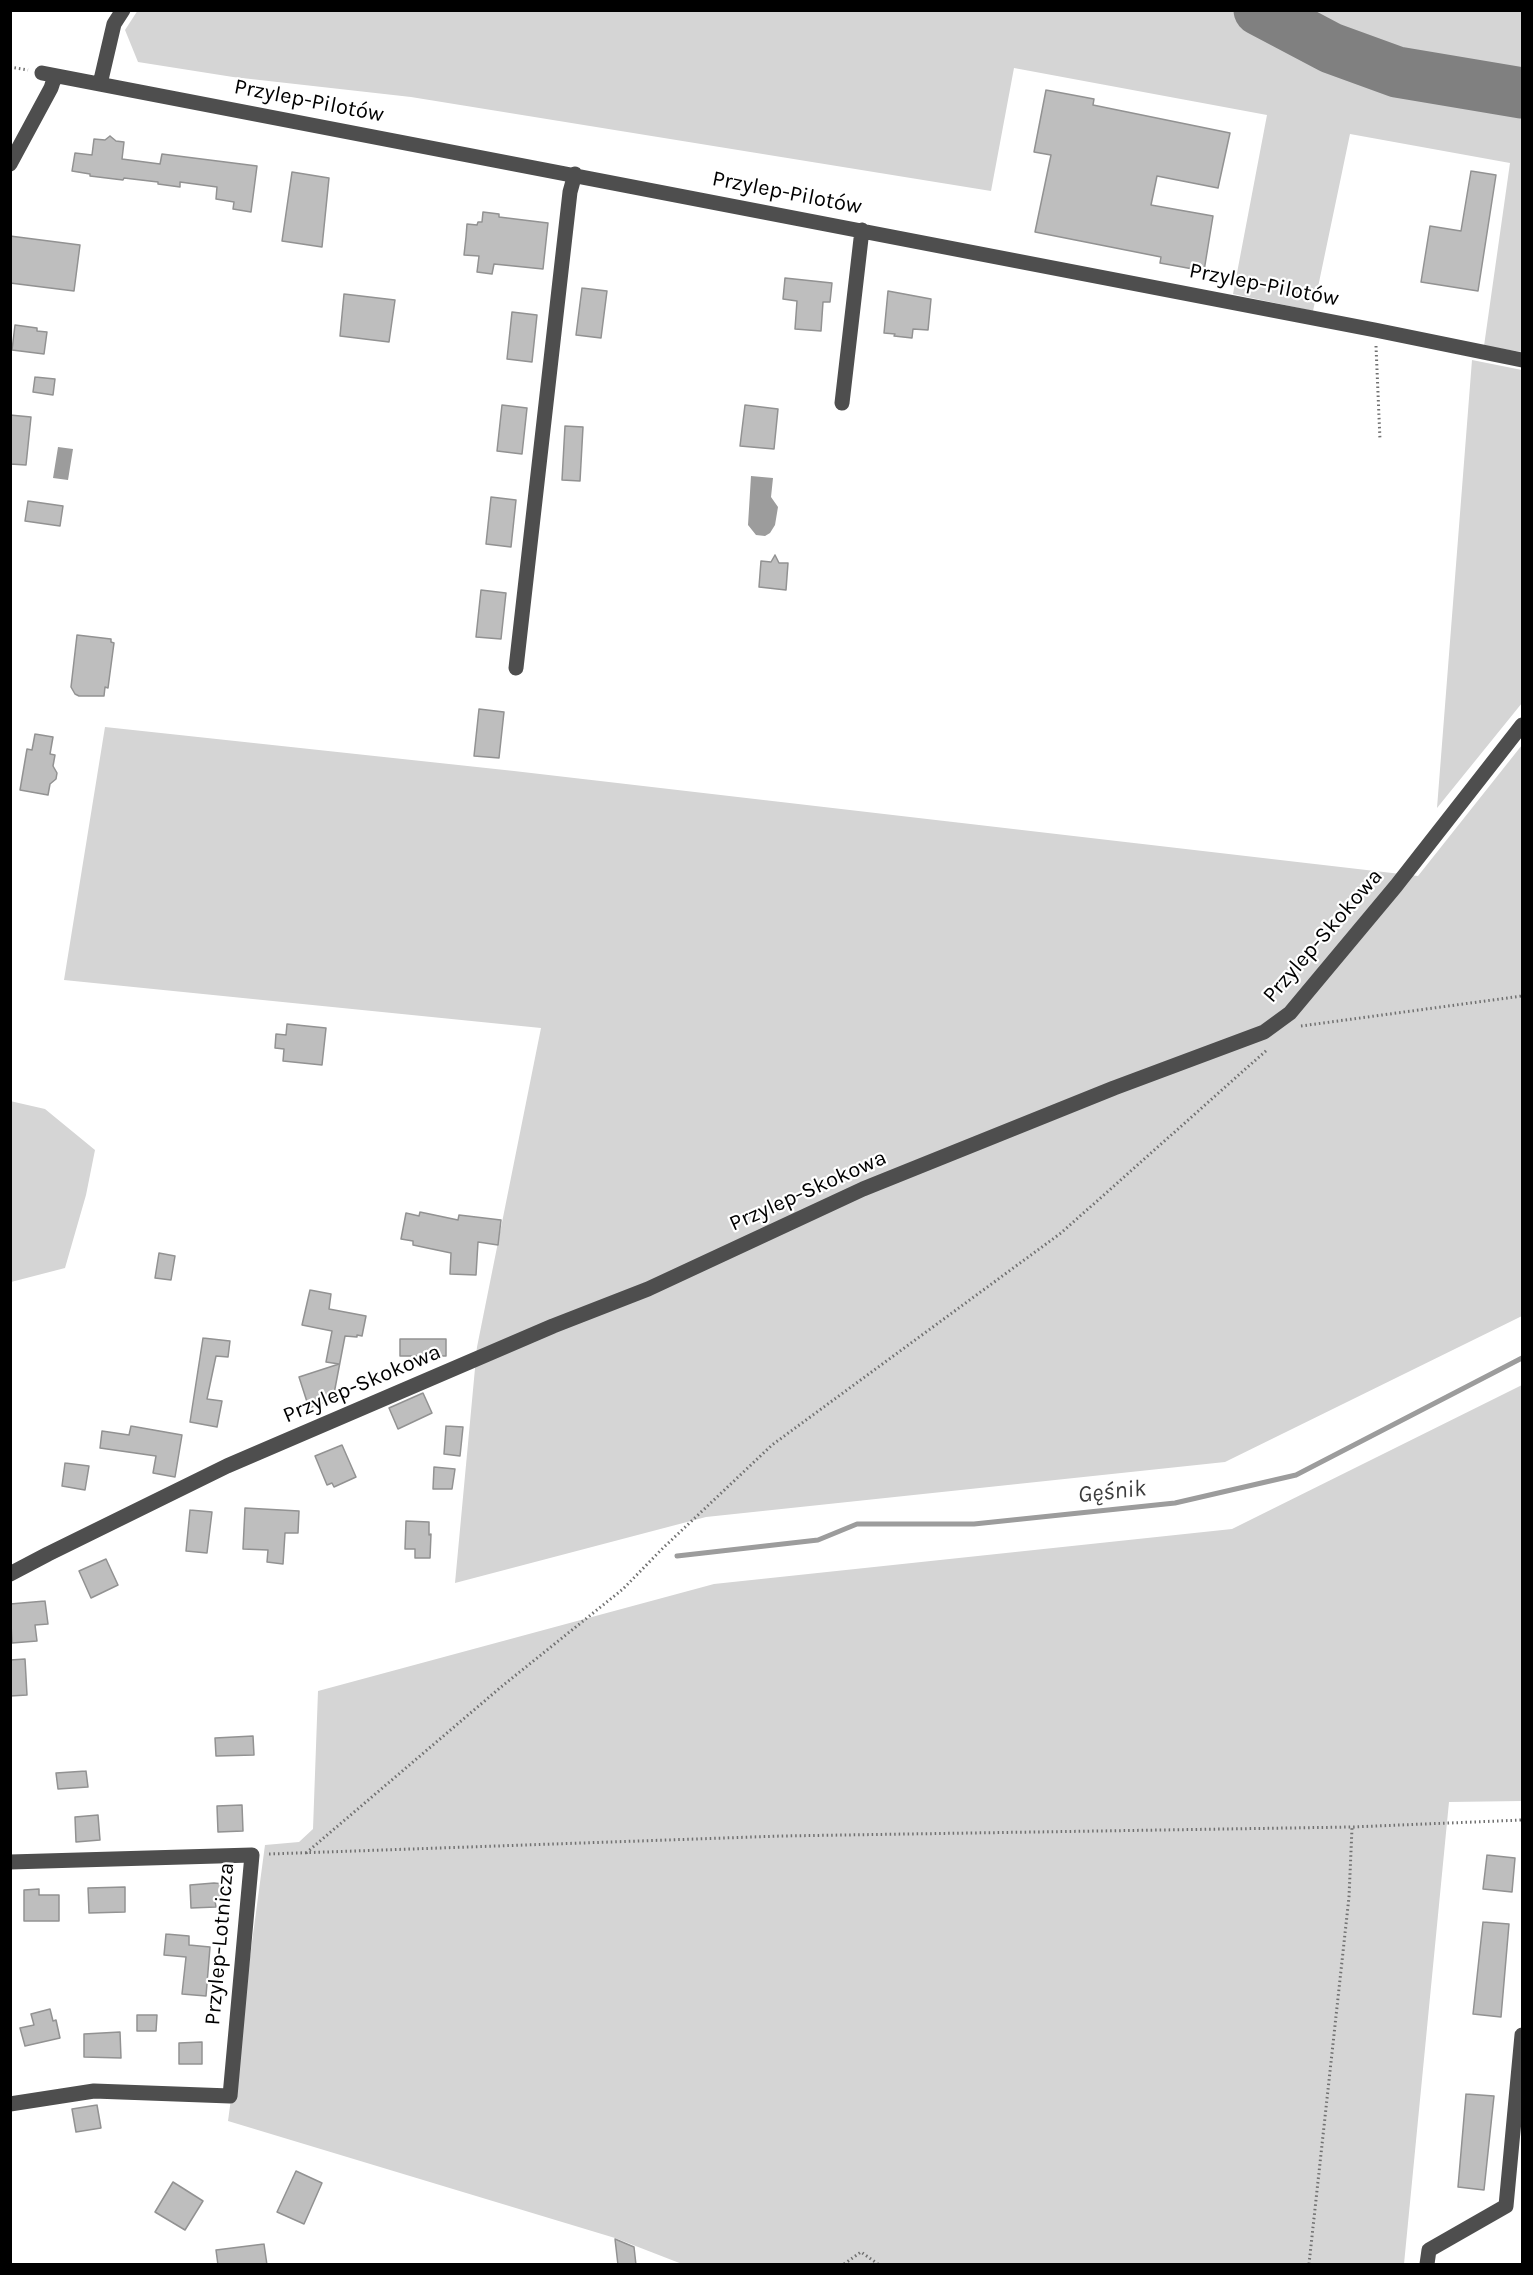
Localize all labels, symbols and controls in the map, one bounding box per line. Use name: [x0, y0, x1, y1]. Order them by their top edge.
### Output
street label: Przylep-Pilotów: [232, 74, 386, 128]
street label: Przylep-Pilotów: [710, 166, 864, 220]
street label: Przylep-Pilotów: [1187, 258, 1341, 312]
street label: Przylep-Skokowa: [1258, 864, 1388, 1008]
street label: Przylep-Skokowa: [725, 1145, 891, 1237]
street label: Przylep-Skokowa: [279, 1339, 445, 1429]
water label: Gęśnik: [1077, 1474, 1147, 1510]
street label: Przylep-Lotnicza: [200, 1862, 240, 2026]

